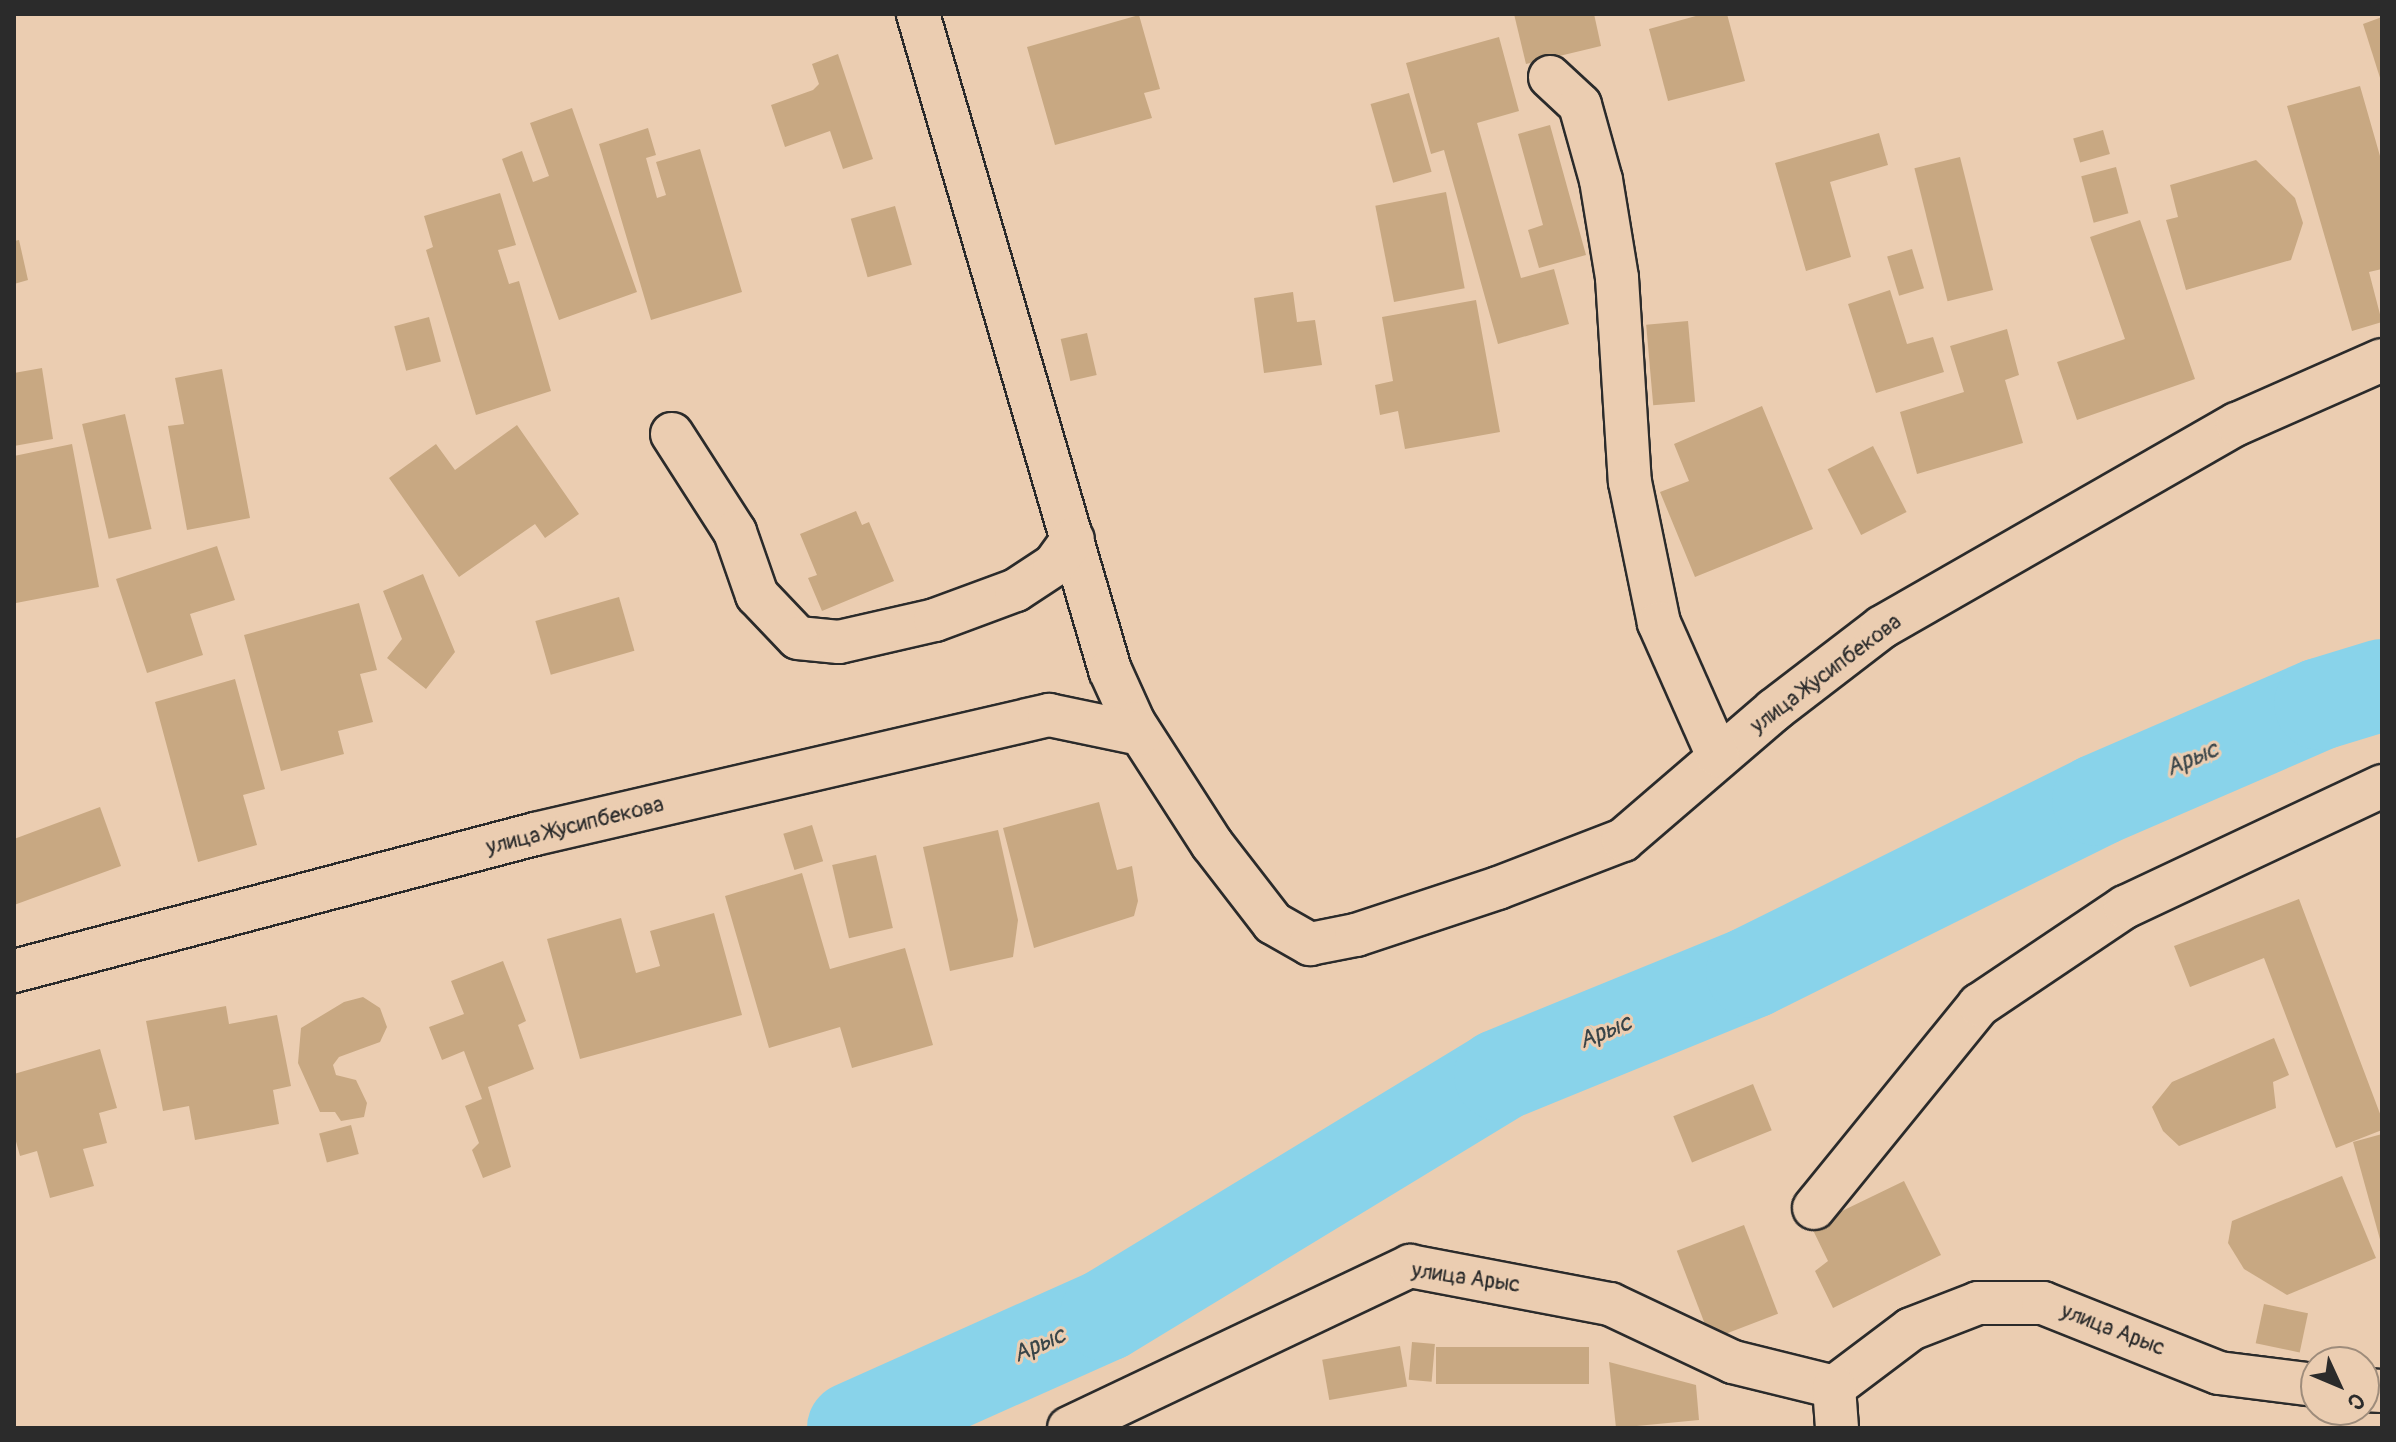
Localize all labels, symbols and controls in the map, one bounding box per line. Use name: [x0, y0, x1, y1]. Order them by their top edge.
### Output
street label: улица Жусипбекова: [1745, 609, 1907, 739]
water label: Арыс: [2161, 735, 2223, 783]
street label: улица Жусипбекова: [484, 791, 666, 861]
water label: Арыс: [1574, 1008, 1636, 1056]
street label: улица Арыс: [1410, 1257, 1522, 1299]
street label: улица Арыс: [2057, 1298, 2169, 1362]
water label: Арыс: [1008, 1321, 1070, 1369]
north arrow: [2300, 1346, 2380, 1426]
text: С: [2341, 1387, 2371, 1416]

